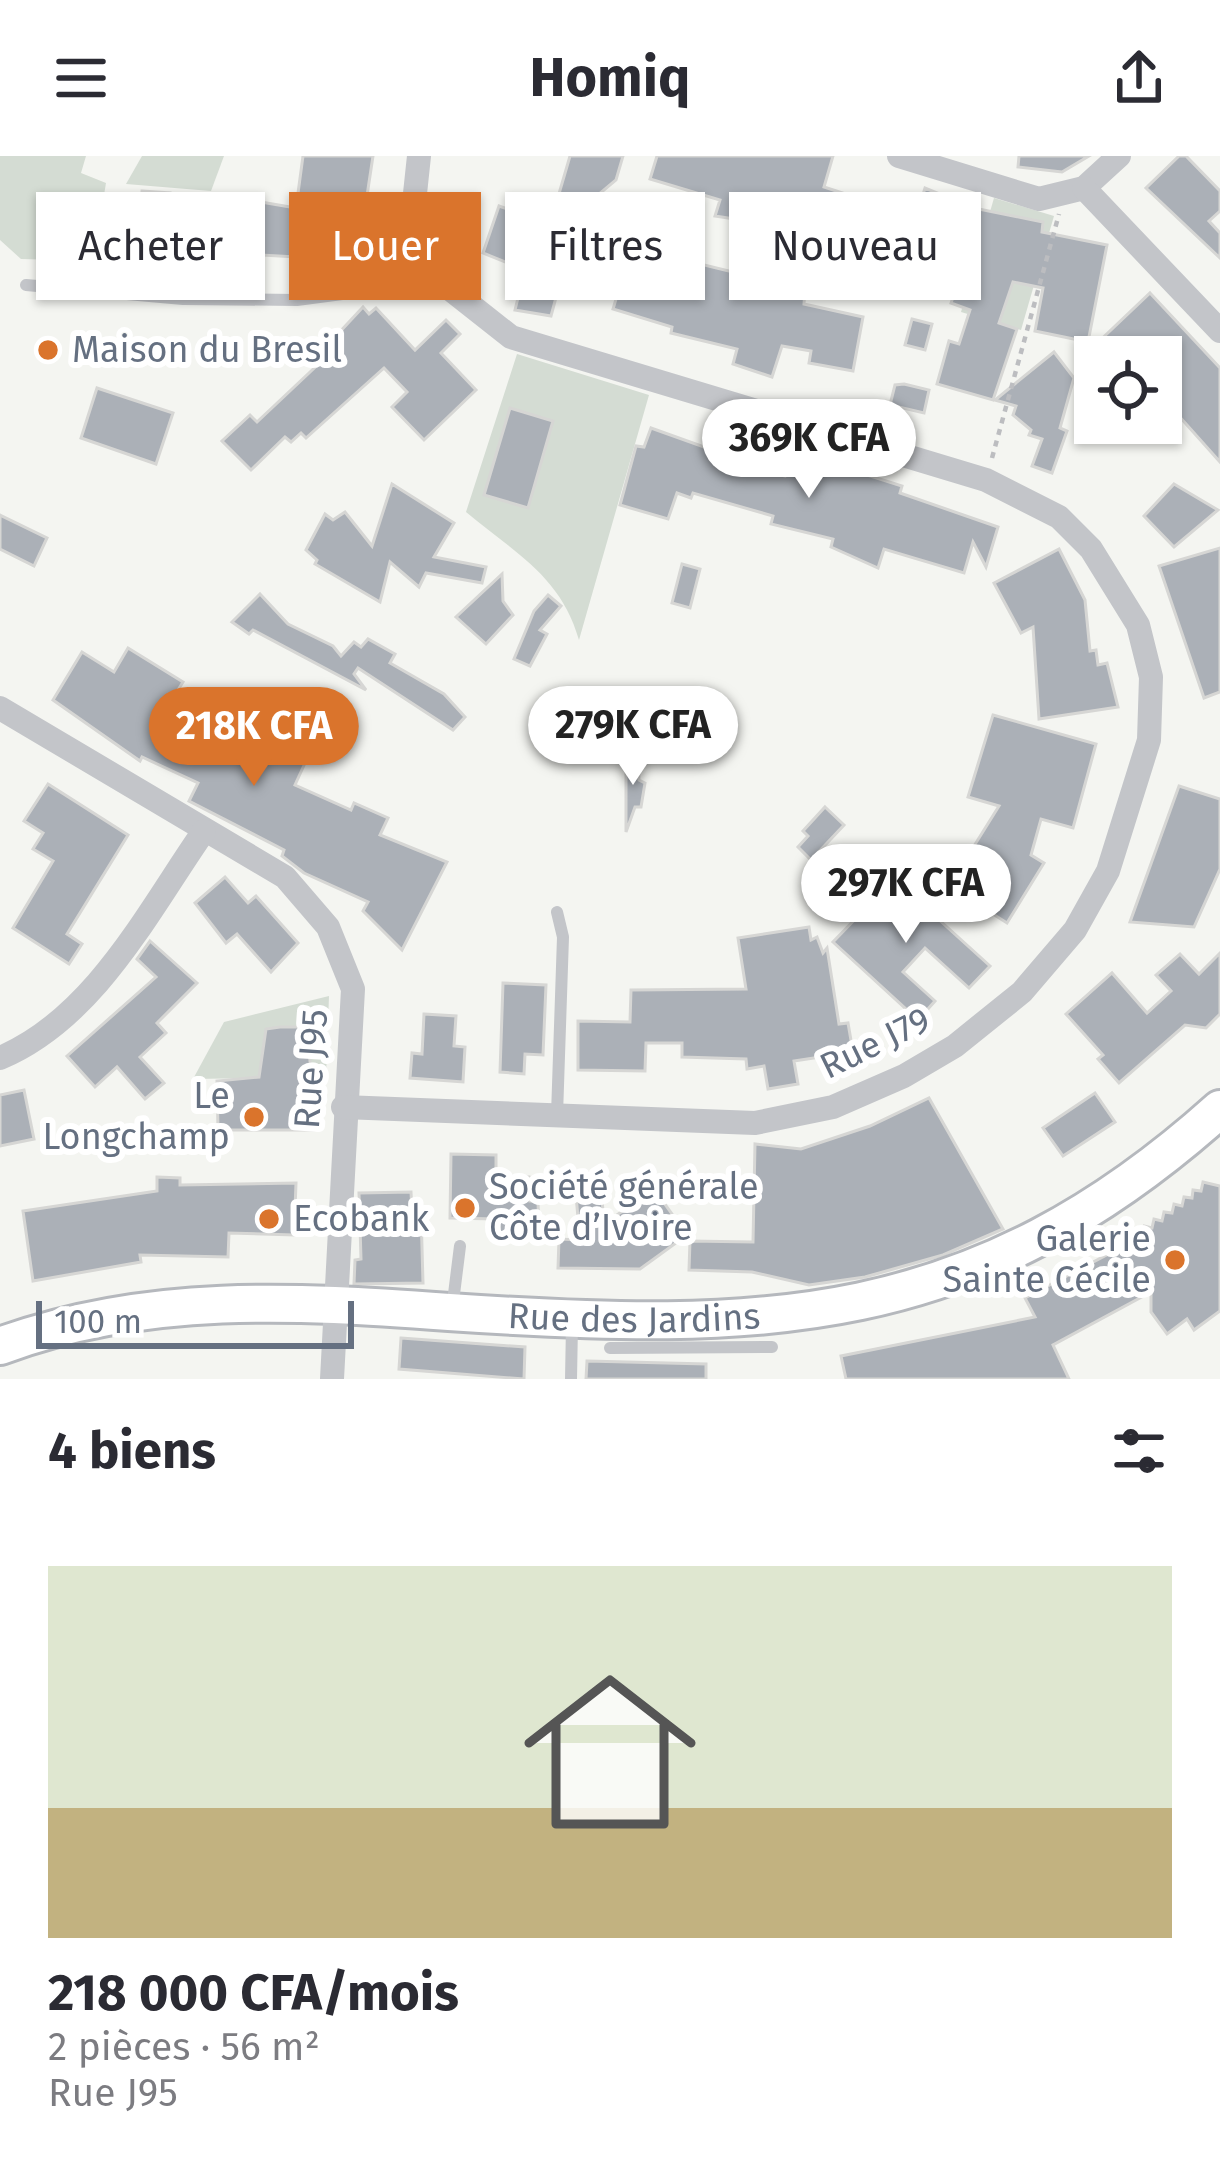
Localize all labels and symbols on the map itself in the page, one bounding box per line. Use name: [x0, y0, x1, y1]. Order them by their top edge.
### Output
place label: Maison du Bresil: [72, 328, 342, 372]
marker: Maison du Bresil: [35, 337, 61, 363]
pin: 369K CFA: [685, 399, 933, 501]
pin: 279K CFA: [509, 686, 757, 788]
pin: 218K CFA: [130, 687, 378, 789]
pin: 297K CFA: [782, 844, 1030, 946]
street label: Rue J79: [813, 998, 937, 1088]
street label: Rue J95: [285, 1008, 337, 1130]
place label: Le Longchamp: [43, 1074, 230, 1159]
marker: Le Longchamp: [241, 1104, 267, 1130]
place label: Société générale Côte d’Ivoire: [489, 1165, 759, 1250]
marker: Société générale Côte d’Ivoire: [452, 1195, 478, 1221]
place label: Ecobank: [293, 1197, 430, 1241]
marker: Ecobank: [256, 1206, 282, 1232]
place label: Galerie Sainte Cécile: [943, 1217, 1151, 1302]
marker: Galerie Sainte Cécile: [1162, 1247, 1188, 1273]
street label: Rue des Jardins: [507, 1294, 762, 1342]
scale bar: [36, 1295, 354, 1348]

